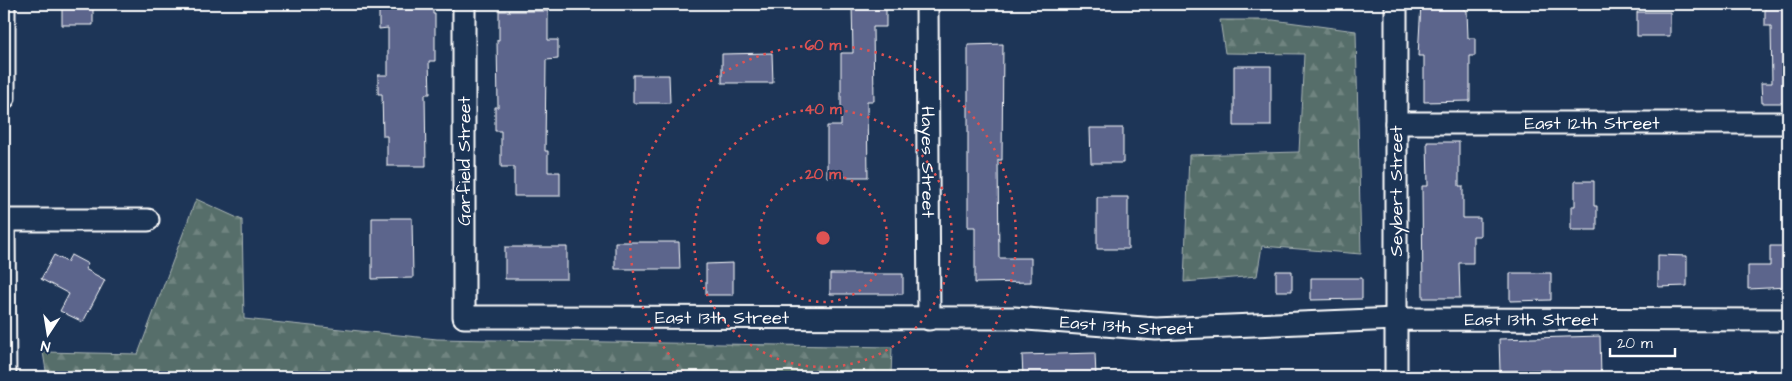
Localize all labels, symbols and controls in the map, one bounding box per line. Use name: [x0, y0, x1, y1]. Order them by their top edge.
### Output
text: 60 m: [805, 35, 842, 56]
street label: Garfield Street: [452, 96, 477, 226]
text: 40 m: [804, 99, 842, 120]
street label: Hayes Street: [914, 106, 940, 219]
street label: East 12th Street: [1525, 111, 1660, 136]
street label: Seybert Street: [1384, 125, 1410, 256]
text: 20 m: [804, 164, 841, 185]
centre of rings: [814, 229, 832, 247]
street label: East 13th Street: [655, 305, 790, 331]
street label: East 13th Street: [1464, 307, 1599, 333]
north arrow: [22, 308, 72, 358]
street label: East 13th Street: [1059, 310, 1195, 342]
scale bar: [1610, 326, 1674, 358]
text: 20 m: [1617, 333, 1653, 354]
text: N: [39, 335, 52, 356]

